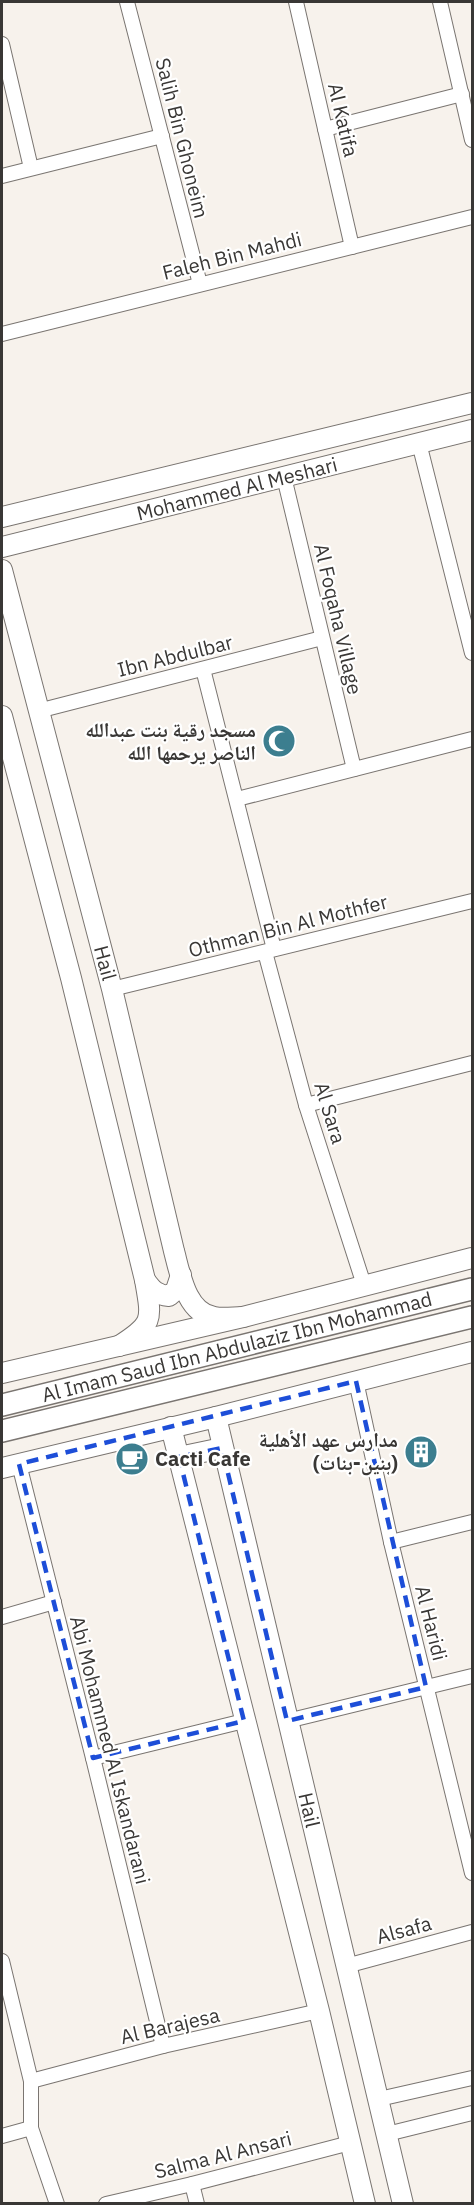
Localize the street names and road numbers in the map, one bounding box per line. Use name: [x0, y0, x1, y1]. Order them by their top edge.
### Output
street label: Salih Bin Ghoneim: [150, 55, 215, 221]
street label: Al Katifa: [322, 80, 365, 160]
street label: Faleh Bin Mahdi: [159, 225, 304, 286]
street label: Mohammed Al Meshari: [134, 450, 340, 527]
street label: Al Foqaha Village: [308, 541, 369, 697]
street label: Ibn Abdulbar: [114, 628, 235, 683]
street label: Othman Bin Al Mothfer: [185, 888, 390, 963]
street label: Hail: [88, 942, 123, 983]
street label: Al Sara: [308, 1079, 353, 1147]
street label: Al Imam Saud Ibn Abdulaziz Ibn Mohammad: [39, 1285, 435, 1408]
street label: Al Haridi: [409, 1582, 454, 1663]
street label: Abi Mohammed Al Iskandarani: [64, 1613, 157, 1887]
street label: Hail: [292, 1790, 327, 1830]
street label: Alsafa: [373, 1909, 435, 1950]
street label: Al Barajesa: [118, 2001, 222, 2050]
street label: Salma Al Ansari: [151, 2124, 294, 2185]

